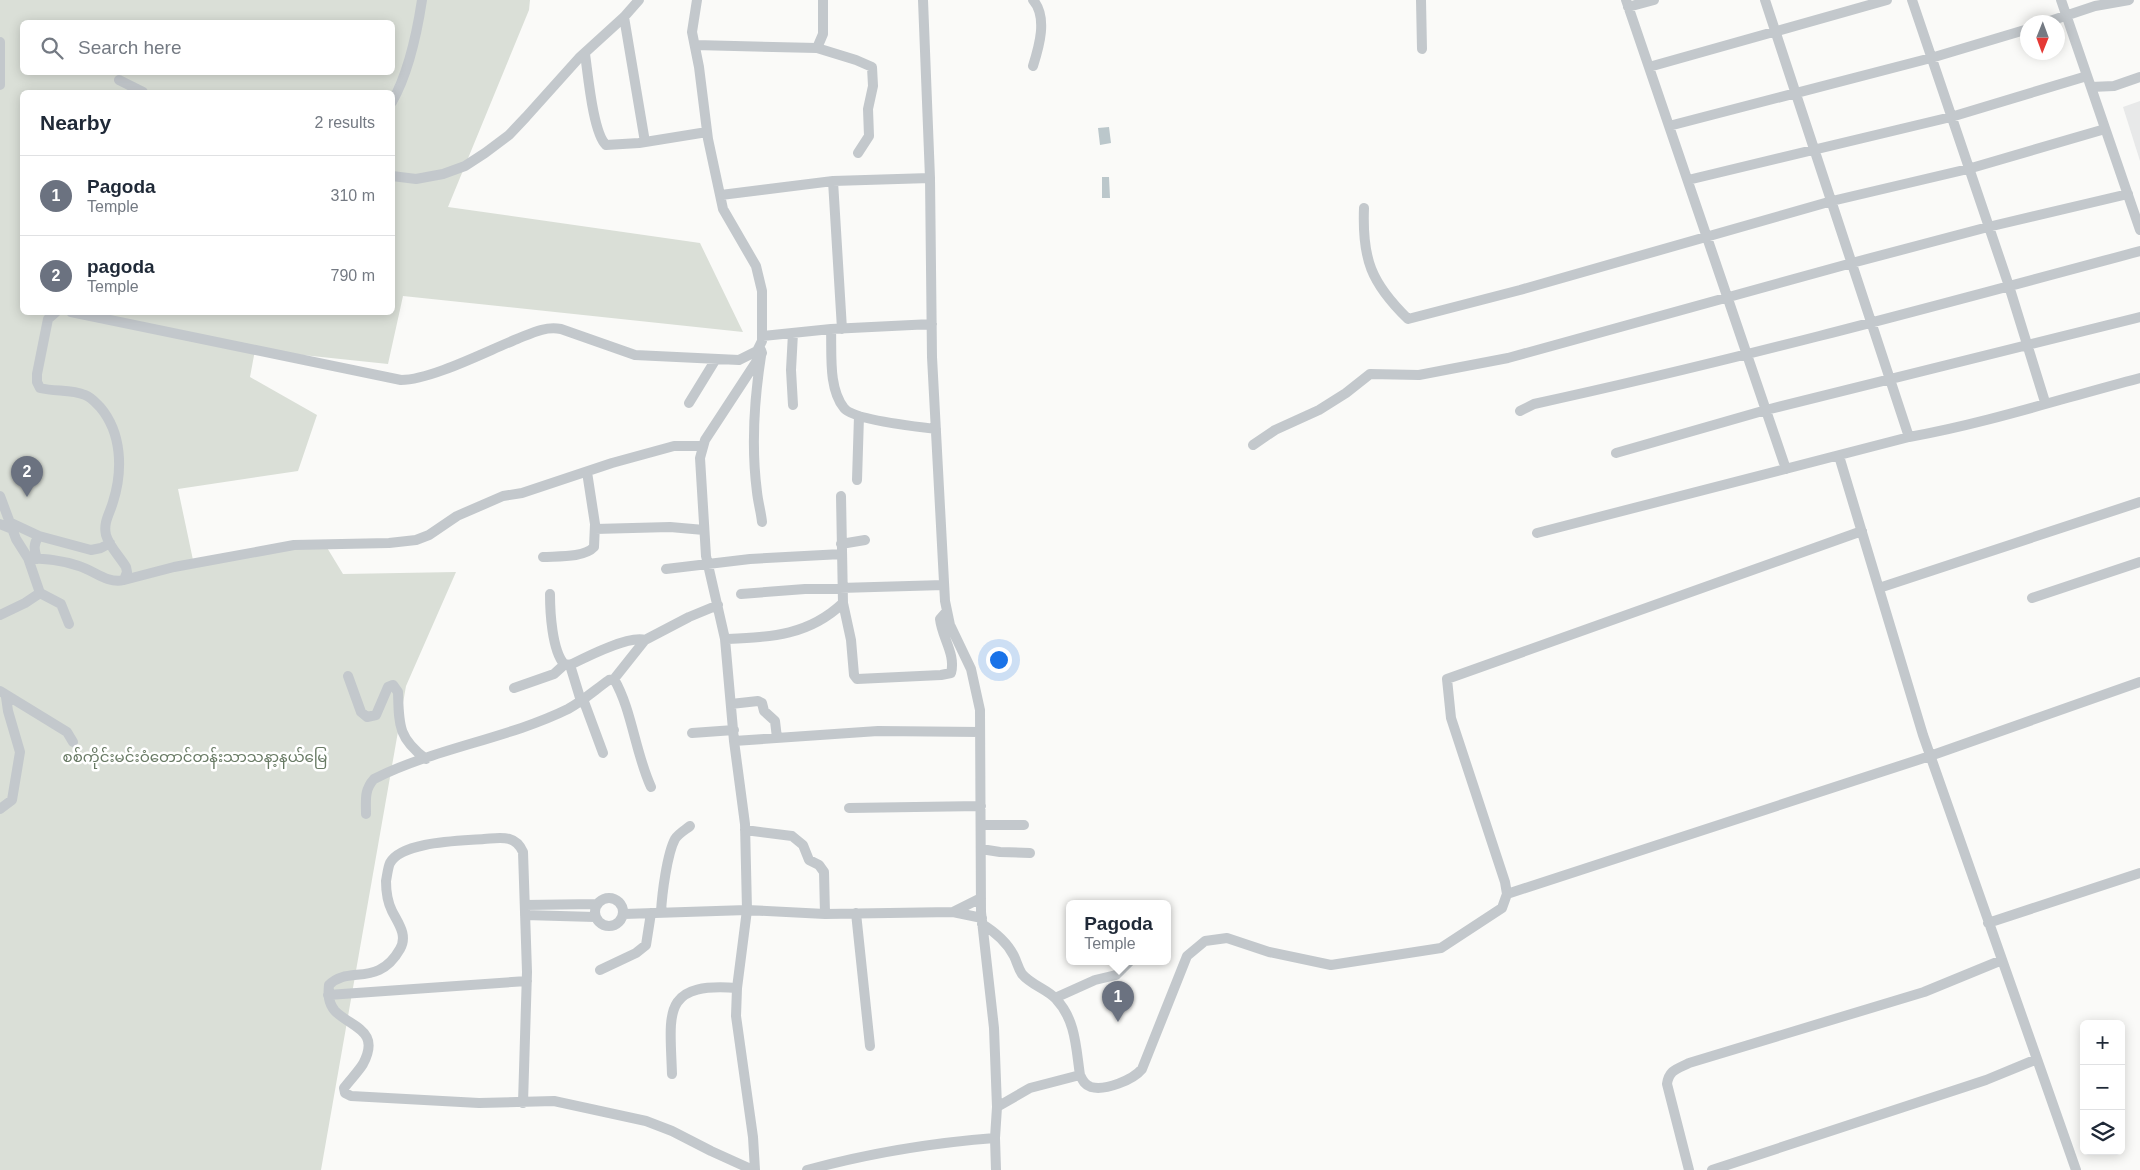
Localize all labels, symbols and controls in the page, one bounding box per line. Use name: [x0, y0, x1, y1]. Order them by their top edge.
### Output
north arrow: [2020, 15, 2065, 60]
search box: [20, 20, 395, 75]
icon: search: [38, 34, 66, 62]
text: Search here: [78, 37, 182, 58]
text: Nearby: [40, 111, 111, 134]
text: 2 results: [315, 114, 375, 131]
text: Pagoda: [87, 176, 156, 197]
text: 1: [52, 187, 60, 204]
text: 310 m: [331, 187, 375, 204]
text: Temple: [87, 198, 139, 215]
text: pagoda: [87, 256, 155, 277]
text: 2: [52, 267, 60, 284]
text: 790 m: [331, 267, 375, 284]
text: Temple: [87, 278, 139, 295]
pin: 2: [11, 456, 43, 497]
your location: [986, 647, 1012, 673]
park label: စစ်ကိုင်းမင်းဝံတောင်တန်းသာသနာ့နယ်မြေ: [63, 747, 327, 769]
popup: [1066, 900, 1171, 965]
text: Pagoda: [1084, 913, 1153, 934]
text: Temple: [1084, 935, 1136, 952]
pin: 1: [1102, 981, 1134, 1022]
map controls: [2080, 1020, 2125, 1155]
button: +: [2080, 1020, 2125, 1065]
button: −: [2080, 1065, 2125, 1110]
button: layers: [2080, 1110, 2125, 1155]

